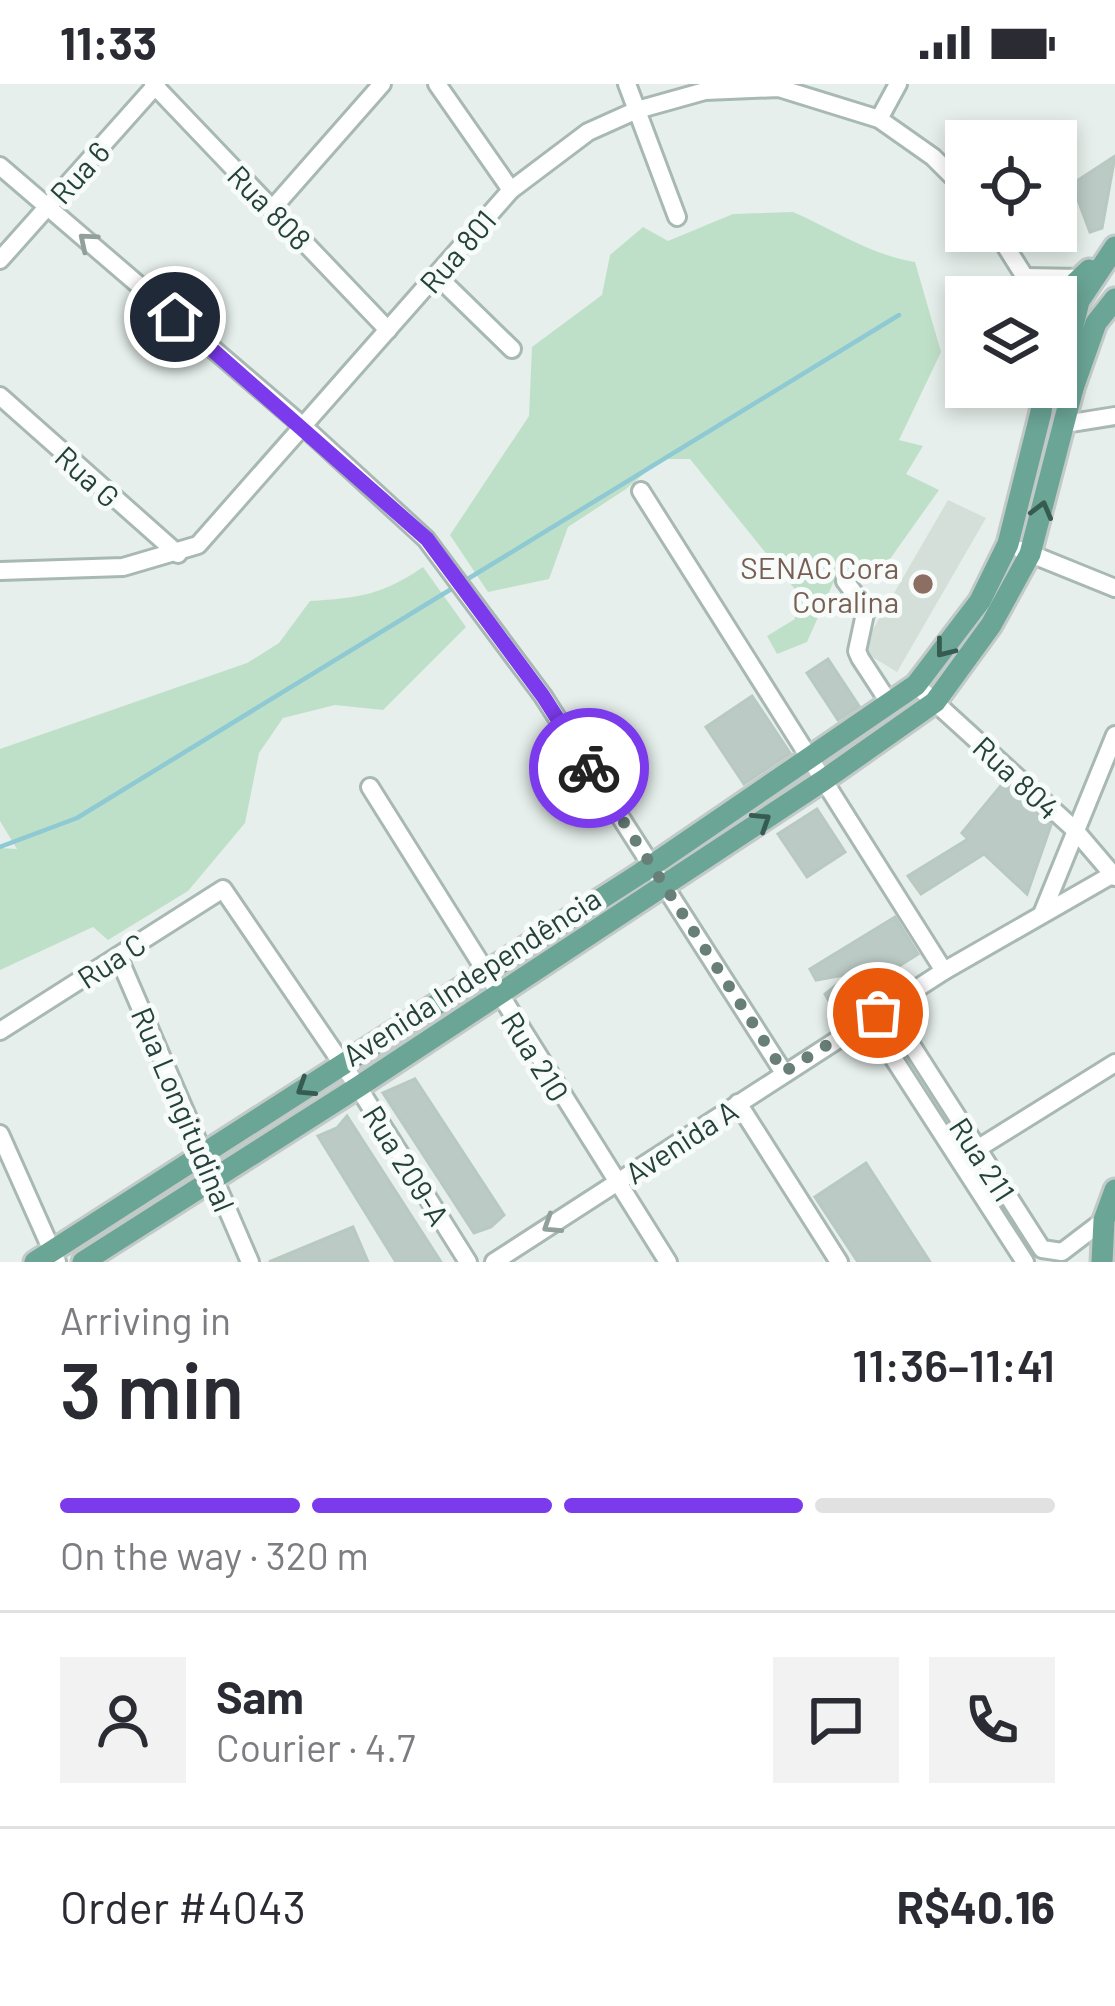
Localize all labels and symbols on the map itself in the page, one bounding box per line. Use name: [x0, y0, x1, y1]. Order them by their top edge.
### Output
street label: Rua 6: [42, 133, 116, 211]
street label: Rua 808: [221, 157, 319, 257]
street label: Rua 801: [411, 202, 503, 300]
one-way arrow: [79, 234, 101, 256]
pin: [124, 266, 226, 368]
street label: Rua G: [48, 438, 128, 514]
one-way arrow: [1027, 501, 1052, 521]
place label: SENAC Cora Coralina: [740, 549, 899, 619]
marker: SENAC Cora Coralina: [910, 571, 936, 597]
one-way arrow: [937, 635, 958, 657]
courier: [529, 708, 649, 828]
street label: Rua 804: [966, 728, 1068, 826]
one-way arrow: [748, 814, 770, 836]
street label: Avenida Independência: [335, 879, 607, 1073]
street label: Rua C: [70, 925, 152, 995]
pin: [827, 962, 929, 1064]
street label: Rua Longitudinal: [125, 1001, 243, 1217]
street label: Rua 210: [495, 1005, 577, 1107]
one-way arrow: [297, 1073, 319, 1095]
street label: Avenida A: [618, 1091, 744, 1191]
street label: Rua 209-A: [356, 1098, 458, 1232]
street label: Rua 211: [943, 1110, 1023, 1208]
one-way arrow: [543, 1211, 565, 1233]

